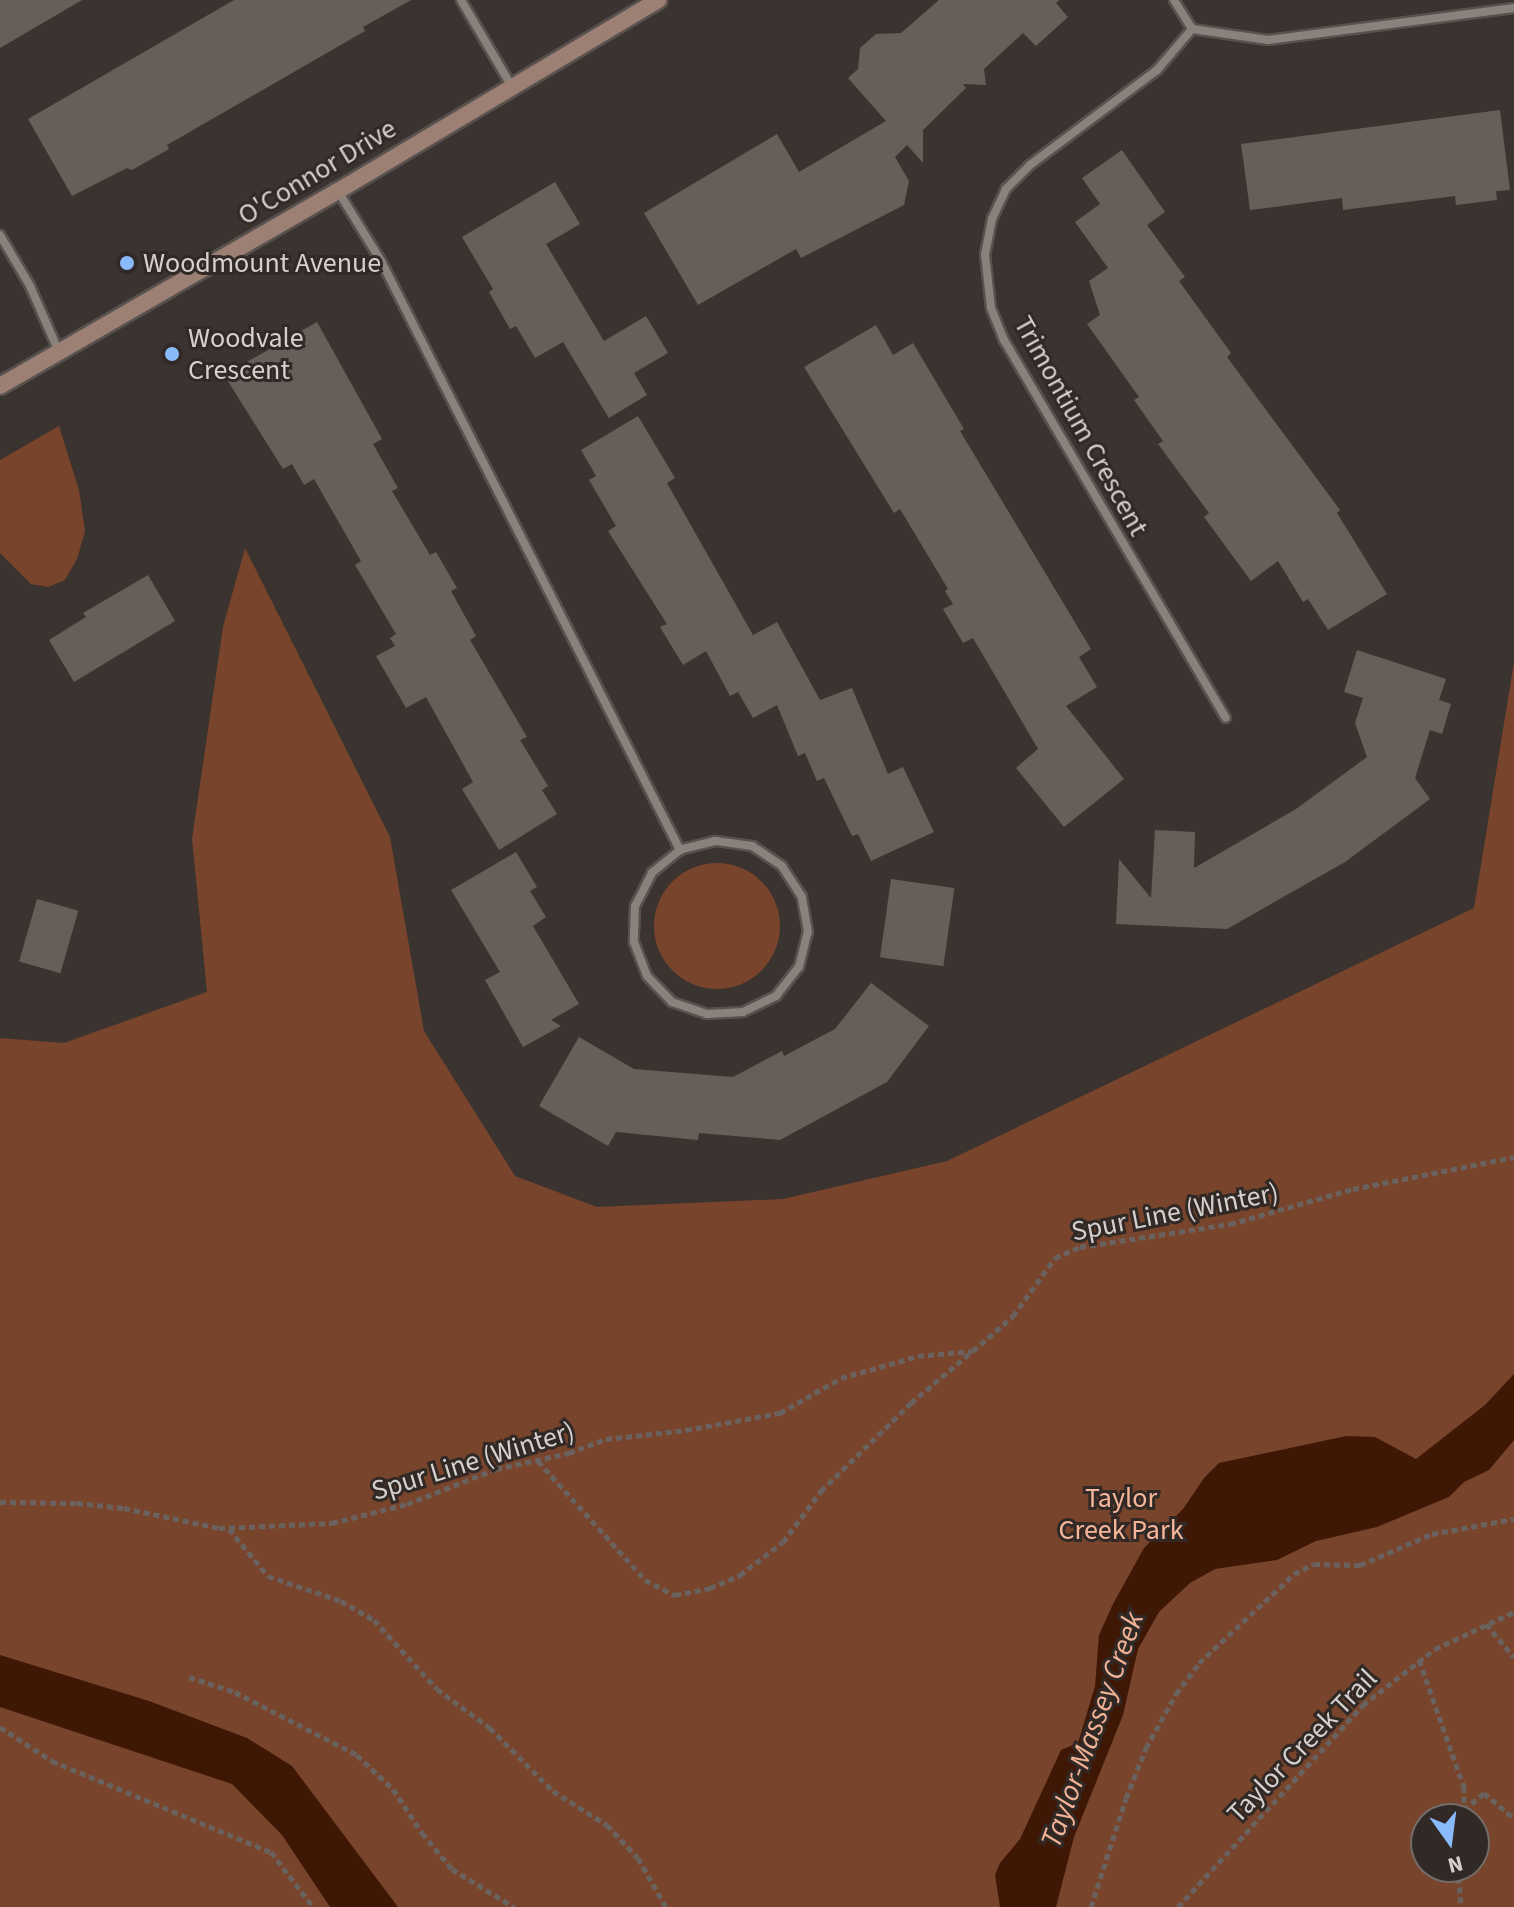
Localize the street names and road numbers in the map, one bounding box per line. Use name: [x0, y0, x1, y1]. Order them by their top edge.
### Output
street label: O'Connor Drive: [232, 112, 402, 232]
street label: Trimontium Crescent: [1007, 310, 1155, 542]
street label: Spur Line (Winter): [1069, 1175, 1281, 1249]
street label: Spur Line (Winter): [368, 1414, 578, 1508]
street label: Taylor Creek Trail: [1220, 1662, 1384, 1830]

